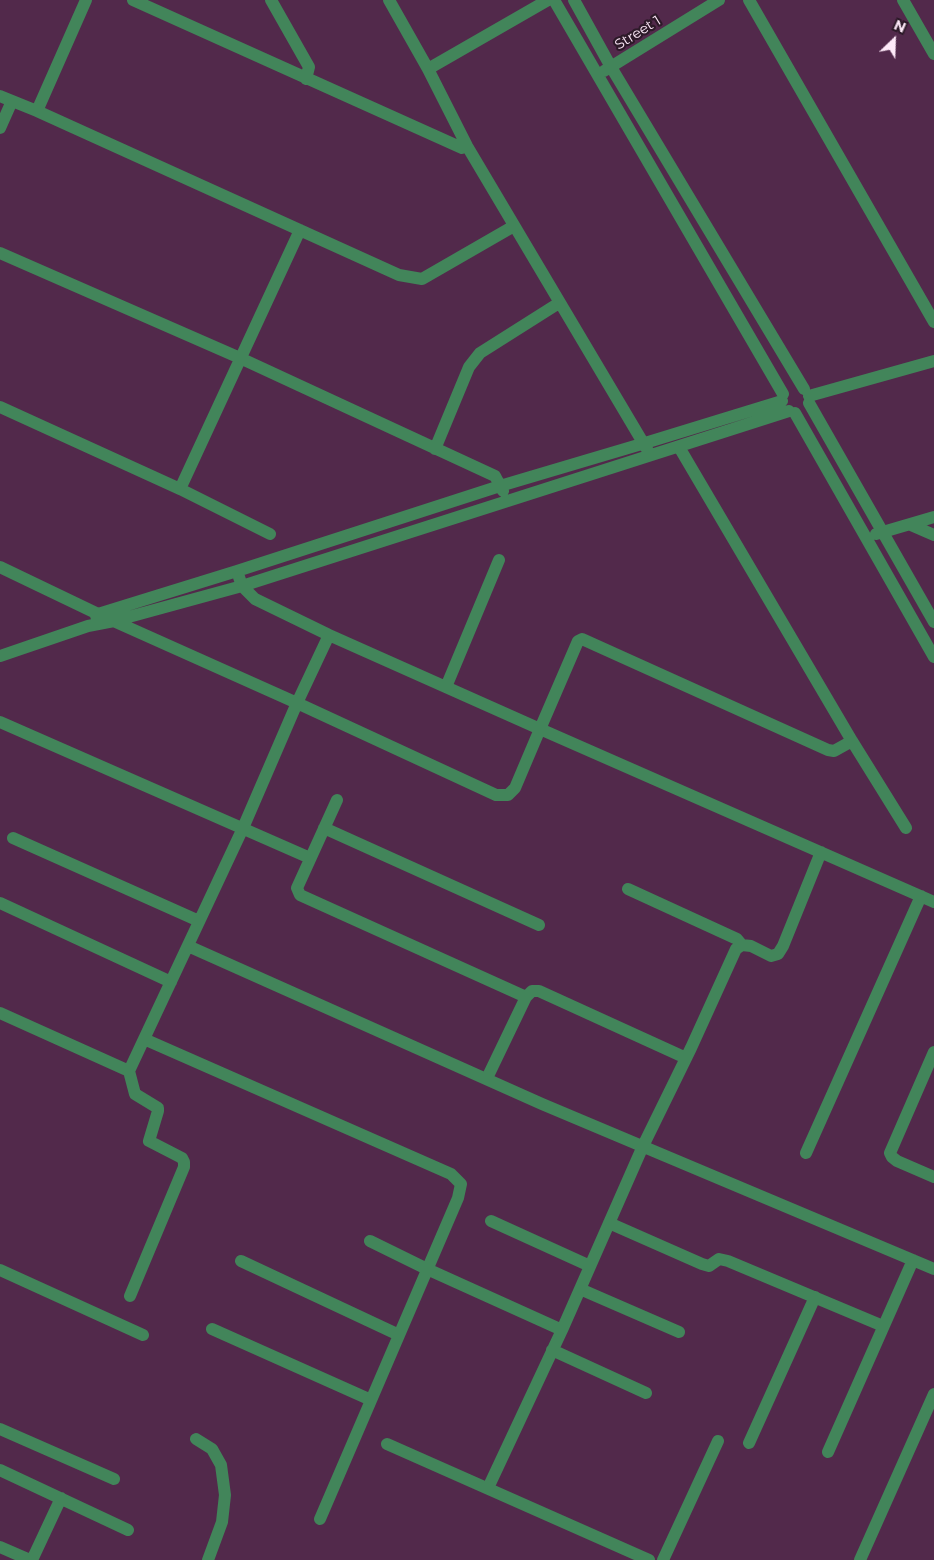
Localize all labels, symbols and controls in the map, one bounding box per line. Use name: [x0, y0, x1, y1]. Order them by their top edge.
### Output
street label: Street 1: [612, 12, 664, 54]
north arrow: [869, 15, 919, 65]
text: N: [891, 16, 909, 37]

